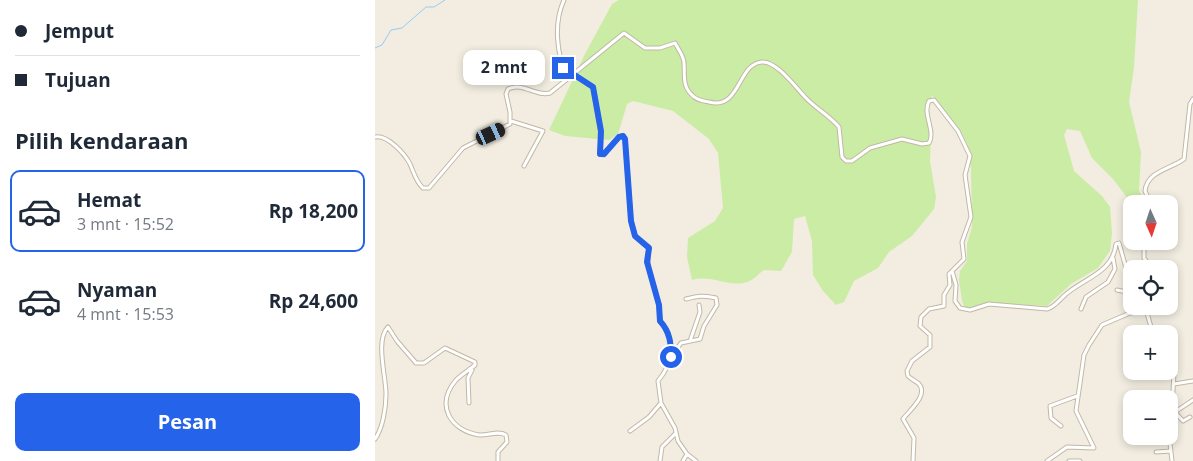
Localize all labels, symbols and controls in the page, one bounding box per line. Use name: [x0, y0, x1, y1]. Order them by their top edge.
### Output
text: Jemput: [45, 18, 114, 44]
callout: 2 mnt: [463, 50, 545, 86]
text: 2 mnt: [481, 56, 527, 78]
route end: [552, 57, 574, 79]
text: Tujuan: [45, 67, 111, 93]
car: [474, 121, 507, 147]
text: Pilih kendaraan: [15, 125, 188, 155]
text: Hemat: [77, 187, 141, 213]
icon: car: [17, 189, 62, 234]
north arrow: [1123, 195, 1177, 250]
map controls: [1123, 195, 1178, 445]
text: Rp 18,200: [269, 198, 358, 224]
text: 3 mnt · 15:52: [77, 213, 174, 235]
button: locate: [1123, 260, 1178, 315]
text: Nyaman: [77, 277, 157, 303]
icon: car: [17, 279, 62, 324]
text: Rp 24,600: [269, 288, 358, 314]
text: 4 mnt · 15:53: [77, 303, 174, 325]
button: +: [1123, 325, 1178, 380]
route start: [660, 346, 682, 368]
button: −: [1123, 390, 1178, 445]
button: Pesan: [15, 393, 360, 451]

